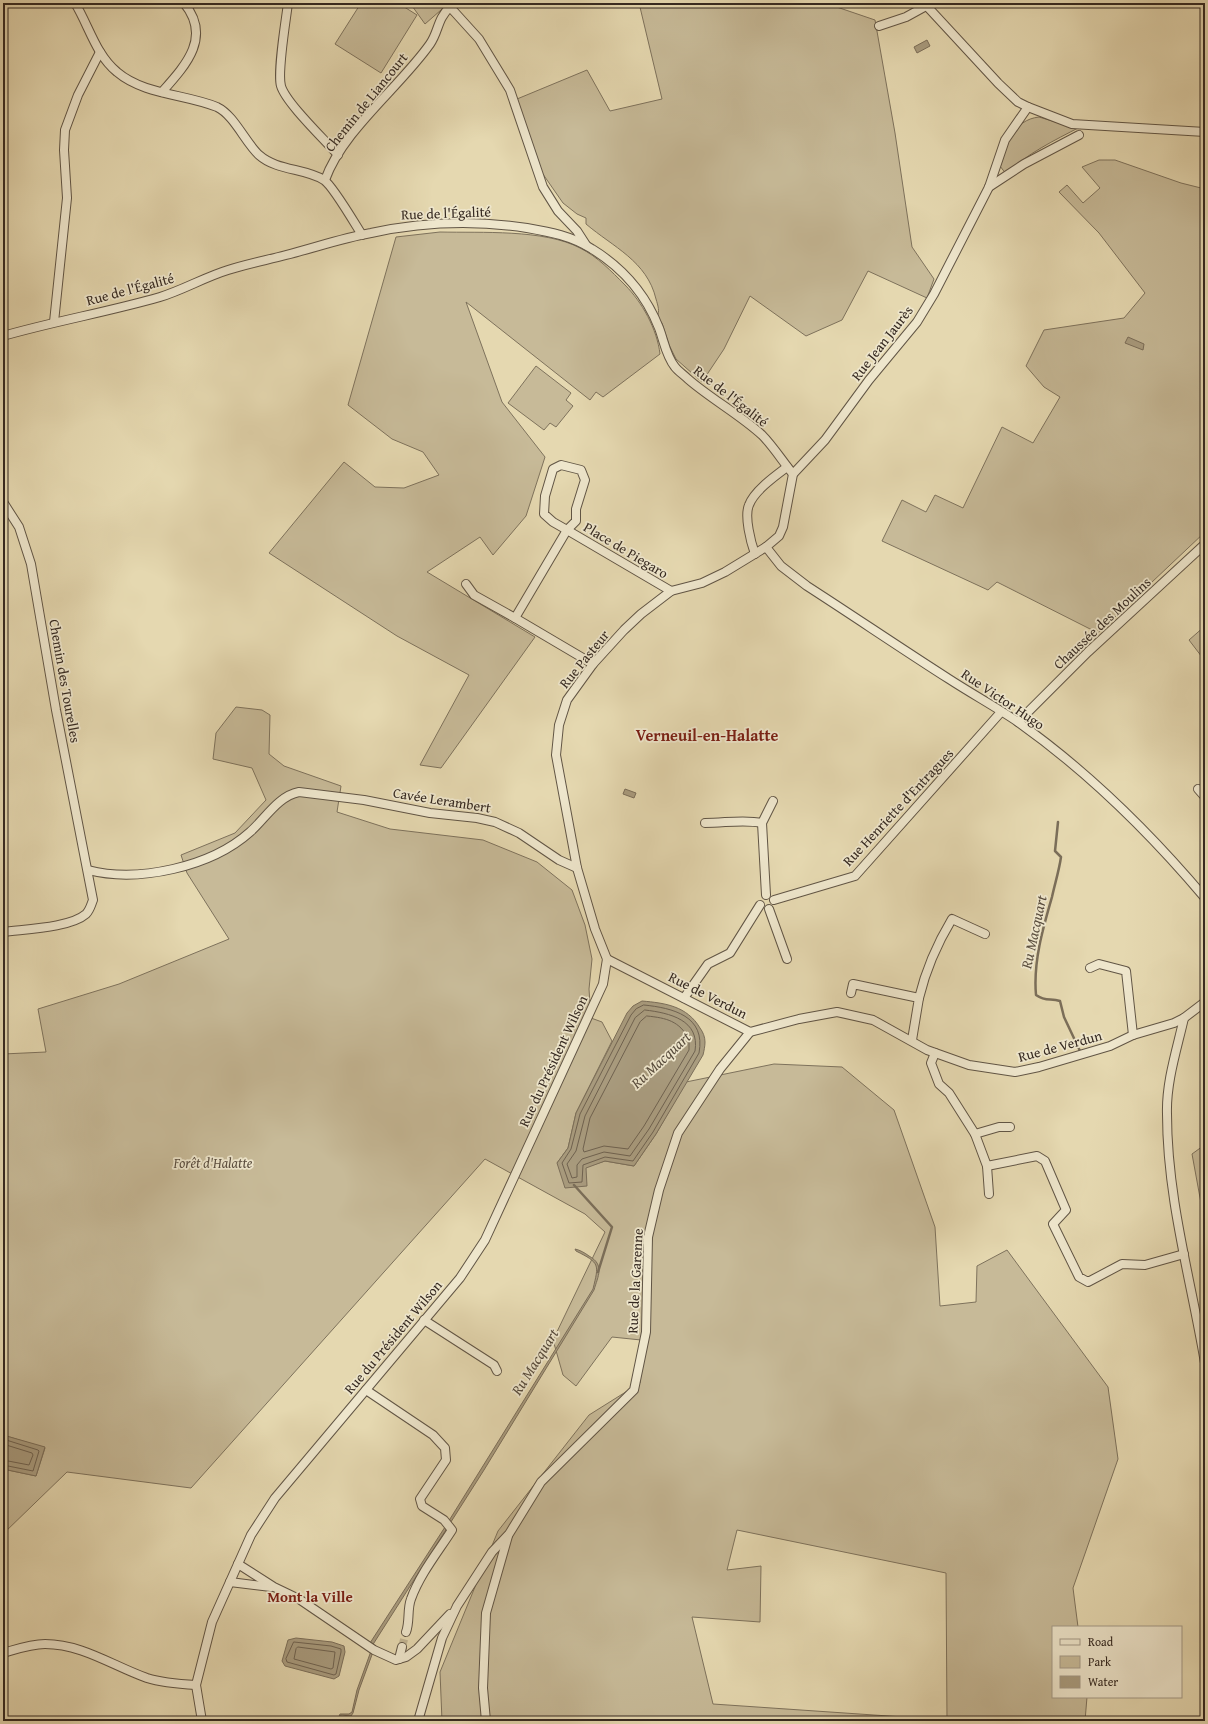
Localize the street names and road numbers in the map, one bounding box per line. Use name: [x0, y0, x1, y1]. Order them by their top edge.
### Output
street label: Chemin de Liancourt: [320, 48, 412, 156]
street label: Rue de l'Égalité: [401, 201, 492, 225]
street label: Rue de l'Égalité: [84, 268, 176, 310]
street label: Rue Jean Jaurès: [846, 301, 918, 385]
street label: Rue de l'Égalité: [689, 360, 773, 432]
street label: Place de Piegaro: [580, 517, 672, 583]
street label: Chaussée des Moulins: [1049, 572, 1155, 674]
street label: Chemin des Tourelles: [44, 618, 86, 744]
street label: Rue Pasteur: [554, 625, 614, 692]
street label: Rue Victor Hugo: [957, 664, 1049, 734]
street label: Rue Henriette d'Entragues: [838, 744, 958, 870]
street label: Cavée Lerambert: [392, 782, 492, 818]
street label: Rue de Verdun: [665, 967, 751, 1023]
street label: Rue du Président Wilson: [514, 992, 592, 1130]
street label: Rue de Verdun: [1016, 1025, 1104, 1067]
street label: Rue de la Garenne: [622, 1227, 648, 1334]
street label: Rue du Président Wilson: [339, 1276, 447, 1398]

